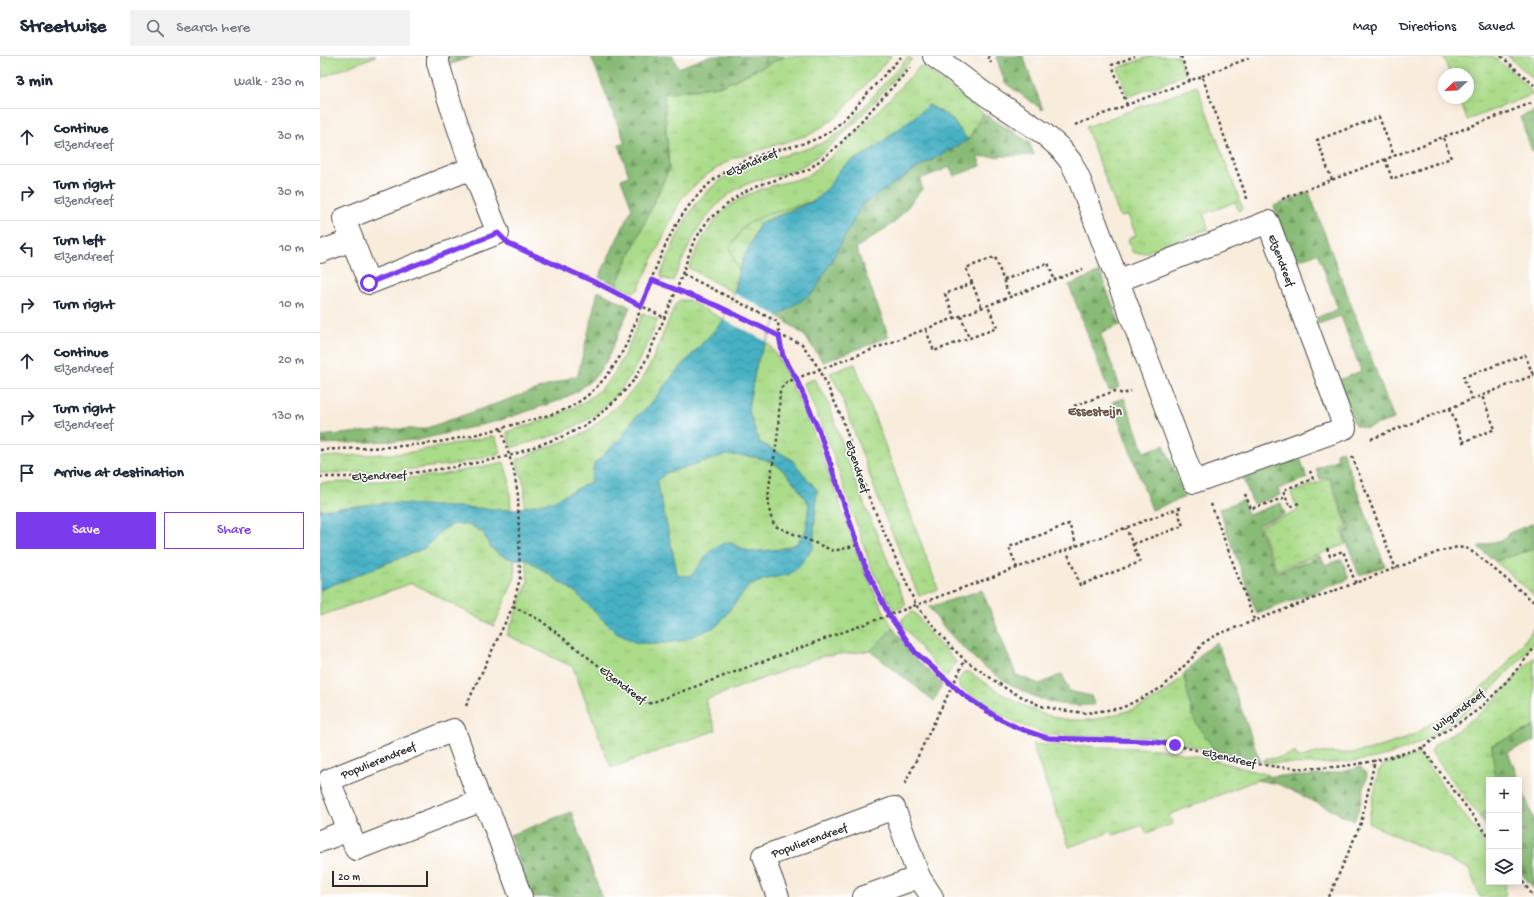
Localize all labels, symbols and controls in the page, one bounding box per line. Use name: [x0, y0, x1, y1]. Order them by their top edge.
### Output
search box: [130, 10, 410, 46]
text: Streetwise: [20, 16, 106, 39]
icon: search: [144, 17, 166, 39]
text: Search here: [176, 19, 250, 37]
text: Map: [1353, 19, 1377, 36]
text: Directions: [1399, 19, 1456, 36]
text: Saved: [1478, 19, 1514, 36]
north arrow: [1438, 68, 1474, 104]
text: 3 min: [16, 72, 53, 92]
text: Walk · 230 m: [234, 75, 304, 90]
text: Continue: [54, 120, 108, 138]
icon: ahead: [16, 126, 38, 148]
text: 30 m: [278, 129, 304, 144]
text: Elzendreef: [54, 138, 113, 153]
street label: Elzendreef: [724, 146, 781, 181]
text: Turn right: [54, 176, 114, 194]
icon: right: [16, 182, 38, 204]
text: 30 m: [278, 185, 304, 200]
text: Elzendreef: [54, 194, 113, 209]
text: Turn left: [54, 232, 105, 250]
street label: Elzendreef: [1264, 233, 1297, 290]
icon: left: [16, 238, 38, 260]
text: 10 m: [279, 241, 304, 256]
text: Elzendreef: [54, 250, 113, 265]
route start: [360, 274, 378, 292]
icon: right: [16, 294, 38, 316]
text: Turn right: [54, 296, 114, 314]
text: 10 m: [279, 297, 304, 312]
text: Continue: [54, 344, 108, 362]
icon: ahead: [16, 350, 38, 372]
text: 20 m: [278, 353, 304, 368]
text: Elzendreef: [54, 362, 113, 377]
text: Turn right: [54, 400, 114, 418]
district label: Essesteijn: [1068, 405, 1123, 420]
icon: right: [16, 406, 38, 428]
text: 130 m: [272, 409, 304, 424]
text: Elzendreef: [54, 418, 113, 433]
street label: Elzendreef: [841, 438, 872, 496]
icon: arrive: [16, 462, 38, 484]
text: Arrive at destination: [54, 464, 184, 482]
street label: Elzendreef: [352, 469, 408, 485]
button: Save: [16, 512, 156, 549]
button: Share: [164, 512, 304, 549]
street label: Elzendreef: [596, 664, 649, 708]
street label: Wilgendreef: [1430, 687, 1489, 736]
route end: [1166, 736, 1184, 754]
street label: Populierendreef: [338, 740, 419, 784]
street label: Elzendreef: [1200, 746, 1258, 772]
map controls: [1486, 777, 1522, 885]
button: +: [1486, 777, 1522, 813]
button: −: [1486, 813, 1522, 849]
street label: Populierendreef: [769, 821, 851, 862]
button: layers: [1486, 849, 1522, 885]
scale bar: [332, 869, 428, 888]
text: 20 m: [338, 872, 360, 884]

